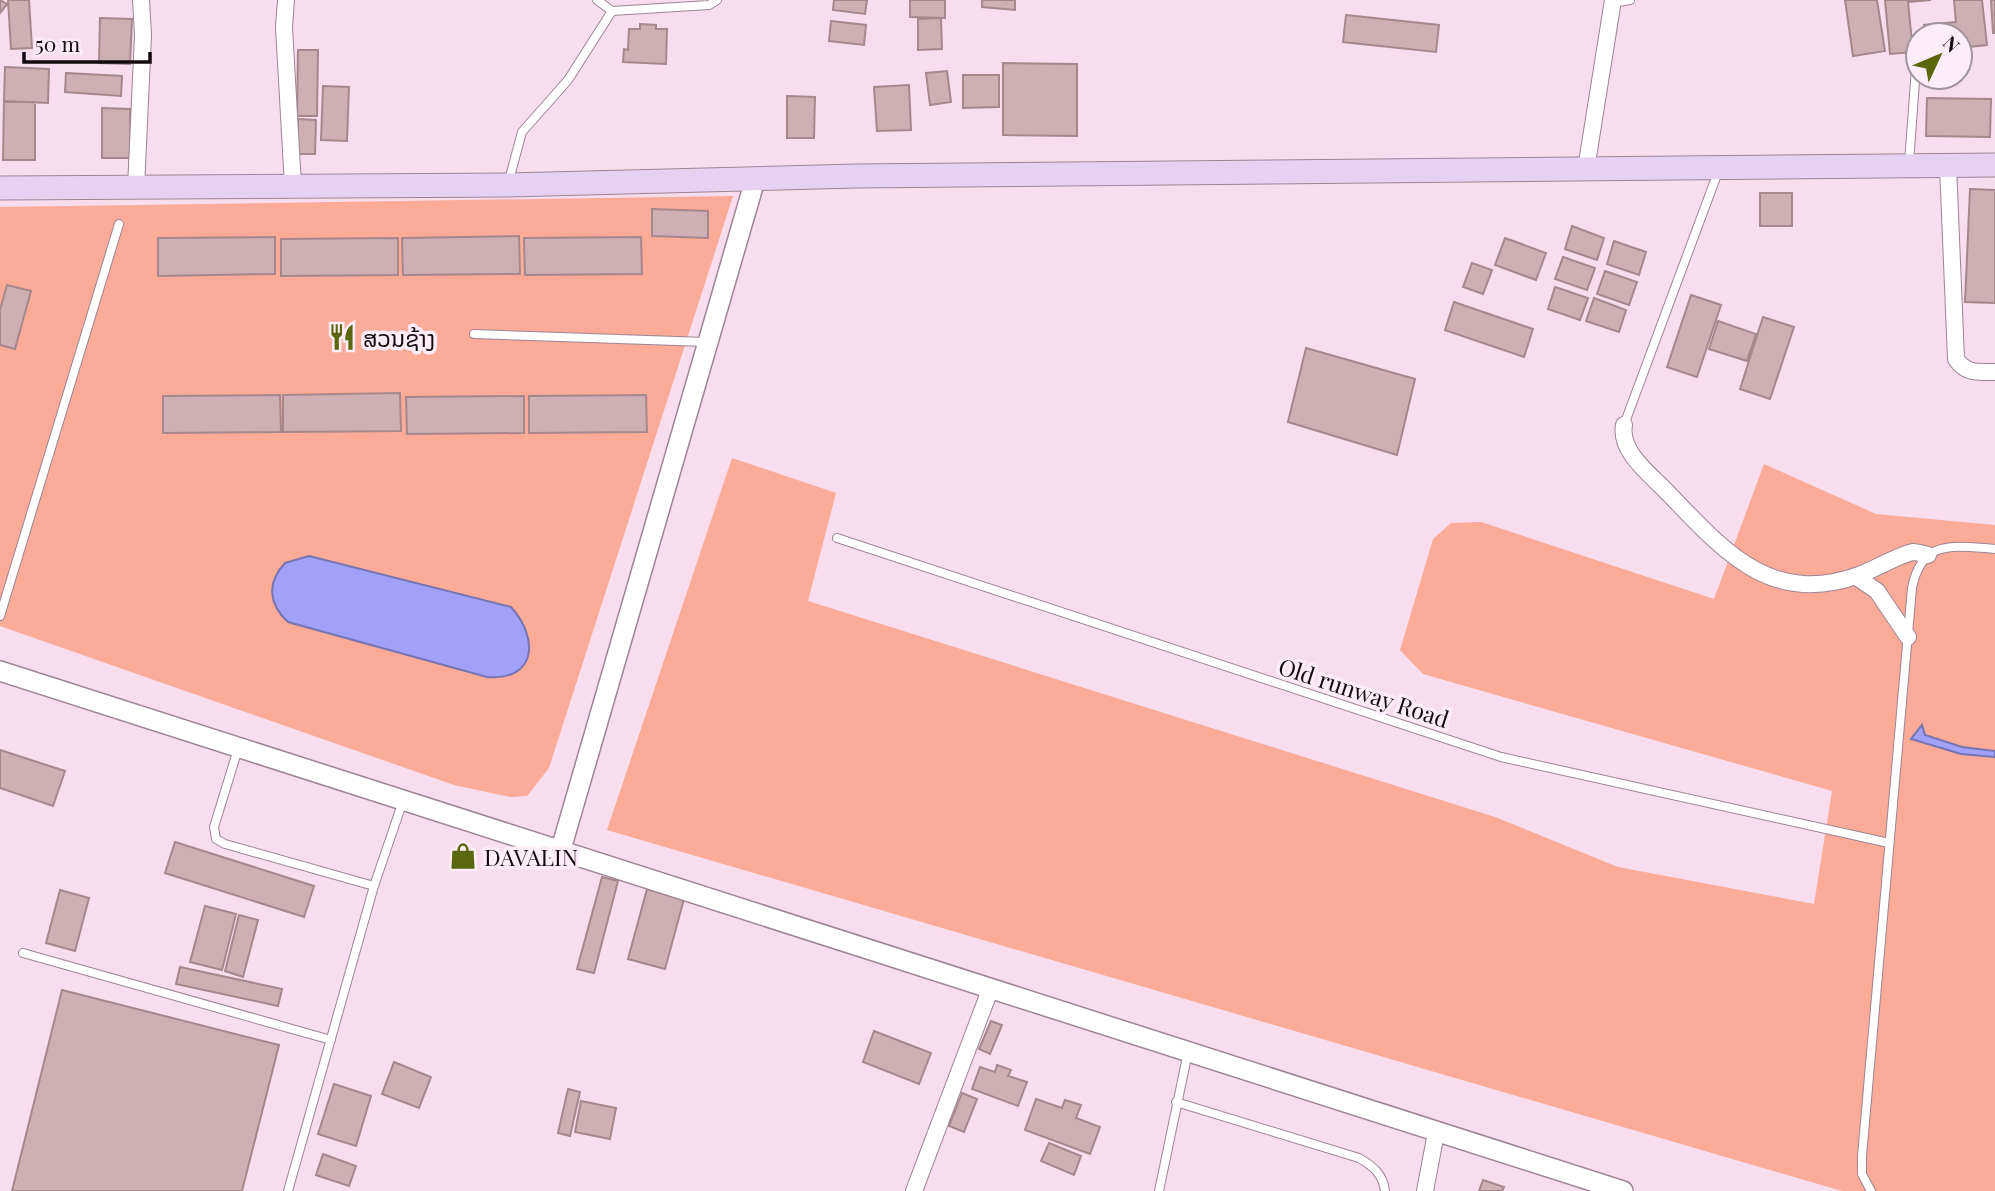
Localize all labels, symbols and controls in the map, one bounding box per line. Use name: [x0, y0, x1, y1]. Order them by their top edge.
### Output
scale bar: [24, 21, 150, 65]
north arrow: [1904, 21, 1974, 91]
text: 50 m: [35, 29, 81, 57]
text: N: [1938, 30, 1966, 58]
restaurant icon: ສວນຊ້າງ: [327, 322, 357, 352]
place label: ສວນຊ້າງ: [363, 322, 435, 353]
street label: Old runway Road: [1275, 650, 1453, 734]
shop icon: DAVALIN: [448, 841, 478, 871]
place label: DAVALIN: [484, 841, 578, 872]

